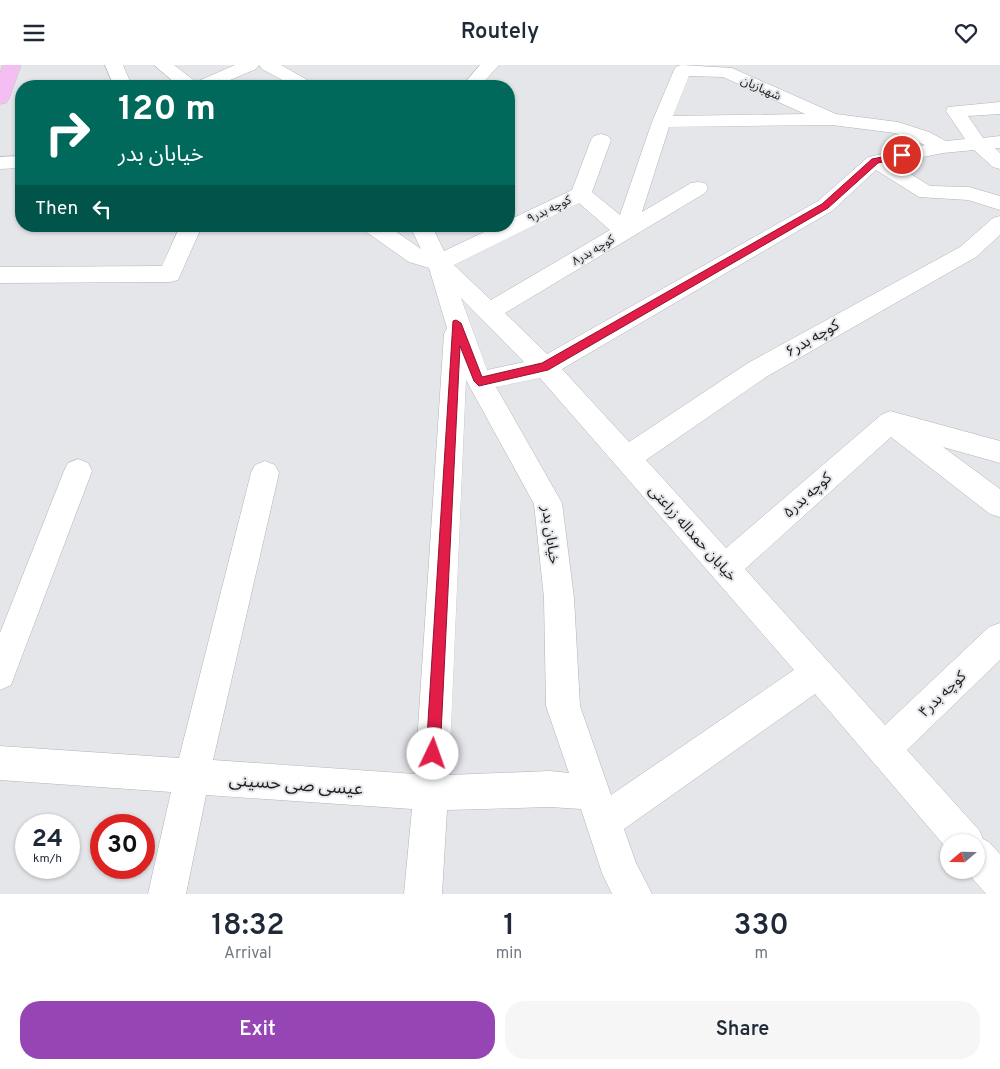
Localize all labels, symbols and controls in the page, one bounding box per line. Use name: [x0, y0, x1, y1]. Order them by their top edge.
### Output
icon: menu: [20, 19, 48, 47]
text: Routely: [461, 19, 539, 46]
icon: heart: [952, 19, 980, 47]
street label: شهبازیان: [738, 73, 783, 105]
text: 120 m: [118, 88, 216, 132]
icon: right: [35, 100, 100, 165]
pin: [881, 134, 923, 176]
icon: arrive: [888, 141, 916, 169]
text: خیابان بدر: [118, 142, 204, 169]
street label: کوچه بدر۹: [525, 192, 575, 227]
icon: left: [88, 195, 116, 223]
text: Then: [35, 197, 78, 221]
street label: کوچه بدر۸: [569, 231, 619, 270]
street label: کوچه بدر۶: [782, 316, 844, 362]
street label: کوچه بدر۵: [780, 469, 837, 523]
street label: خیابان حمداله زراعتی: [644, 482, 740, 586]
street label: خیابان بدر: [536, 504, 563, 566]
street label: کوچه بدر۴: [915, 667, 971, 722]
position arrow: [406, 727, 458, 779]
street label: عیسی صی حسینی: [228, 769, 364, 802]
speed limit sign: 30: [90, 814, 155, 879]
text: 24: [32, 824, 63, 856]
north arrow: [940, 834, 985, 879]
map controls: [940, 834, 985, 879]
text: km/h: [33, 851, 62, 867]
text: 18:32: [211, 908, 285, 945]
text: 1: [503, 908, 515, 945]
text: 330: [734, 908, 789, 945]
text: Arrival: [224, 944, 272, 964]
text: min: [496, 944, 522, 964]
text: m: [754, 944, 768, 964]
button: Exit: [20, 1001, 495, 1059]
button: Share: [505, 1001, 980, 1059]

